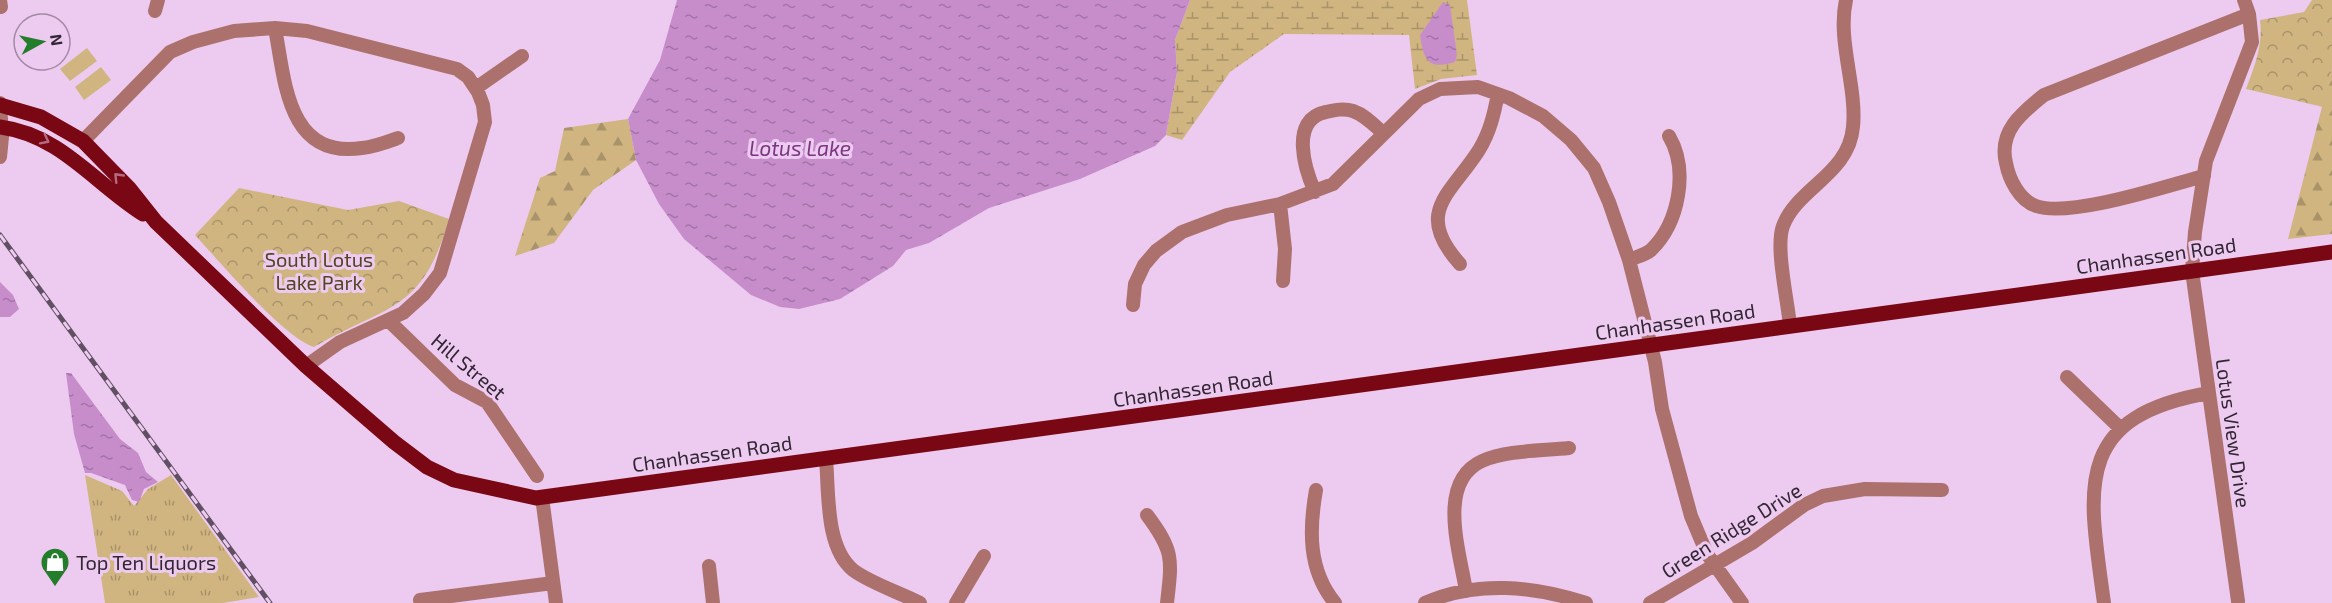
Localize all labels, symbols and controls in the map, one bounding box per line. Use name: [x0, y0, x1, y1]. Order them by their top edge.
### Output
north arrow: [12, 12, 72, 72]
text: N: [47, 33, 68, 47]
one-way arrow: [39, 133, 49, 144]
water label: Lotus Lake: [749, 135, 851, 160]
one-way arrow: [114, 173, 125, 184]
street label: Chanhassen Road: [2074, 232, 2238, 278]
park label: South Lotus Lake Park: [265, 247, 373, 294]
street label: Chanhassen Road: [1593, 298, 1757, 344]
street label: Hill Street: [427, 328, 511, 404]
street label: Lotus View Drive: [2212, 357, 2256, 509]
street label: Chanhassen Road: [1111, 365, 1275, 411]
street label: Chanhassen Road: [630, 430, 794, 476]
street label: Green Ridge Drive: [1657, 477, 1805, 583]
shop icon: Top Ten Liquors: [39, 546, 71, 588]
place label: Top Ten Liquors: [76, 550, 216, 574]

